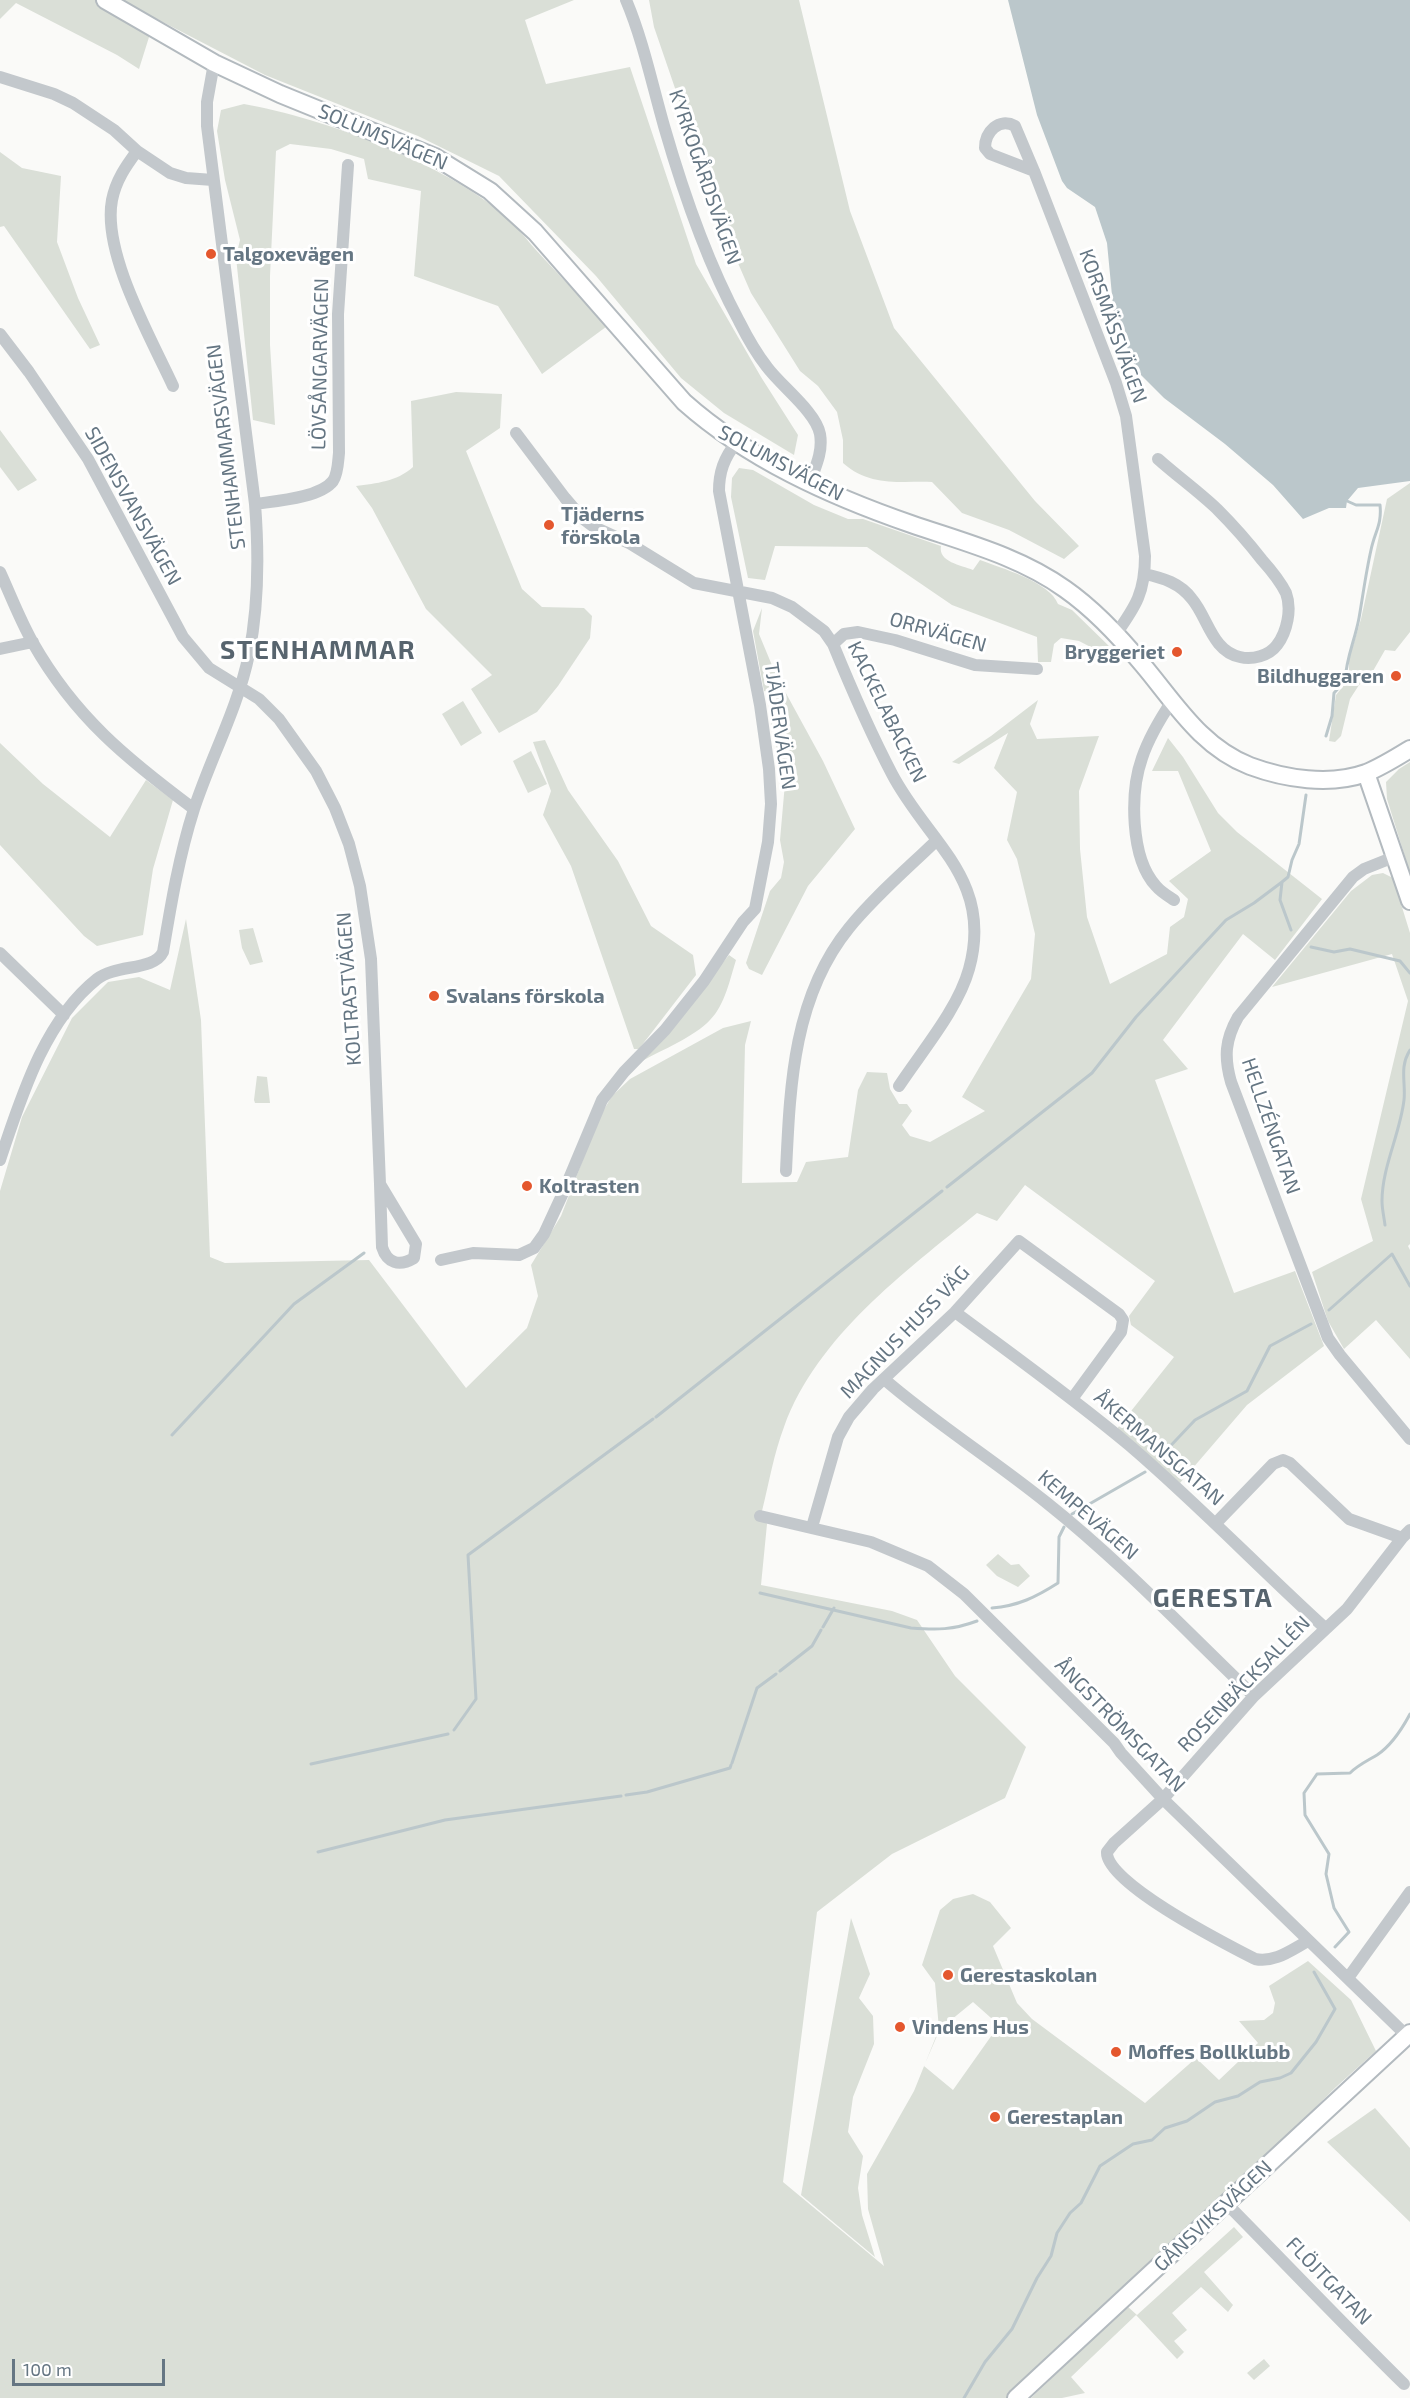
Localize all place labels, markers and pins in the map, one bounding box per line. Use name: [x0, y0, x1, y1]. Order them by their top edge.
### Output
place label: Talgoxevägen: [223, 242, 354, 266]
marker: Talgoxevägen: [204, 247, 218, 261]
place label: Tjäderns förskola: [561, 502, 644, 549]
marker: Tjäderns förskola: [542, 518, 556, 532]
place label: Bryggeriet: [1065, 640, 1165, 664]
marker: Bryggeriet: [1170, 645, 1184, 659]
place label: Bildhuggaren: [1257, 664, 1384, 688]
marker: Bildhuggaren: [1389, 669, 1403, 683]
place label: Svalans förskola: [446, 984, 605, 1008]
marker: Svalans förskola: [427, 989, 441, 1003]
place label: Koltrasten: [539, 1174, 640, 1198]
marker: Koltrasten: [520, 1179, 534, 1193]
place label: Gerestaskolan: [960, 1963, 1097, 1987]
marker: Gerestaskolan: [941, 1968, 955, 1982]
place label: Vindens Hus: [912, 2015, 1029, 2039]
marker: Vindens Hus: [893, 2020, 907, 2034]
place label: Moffes Bollklubb: [1128, 2040, 1290, 2064]
marker: Moffes Bollklubb: [1109, 2045, 1123, 2059]
place label: Gerestaplan: [1007, 2105, 1123, 2129]
marker: Gerestaplan: [988, 2110, 1002, 2124]

